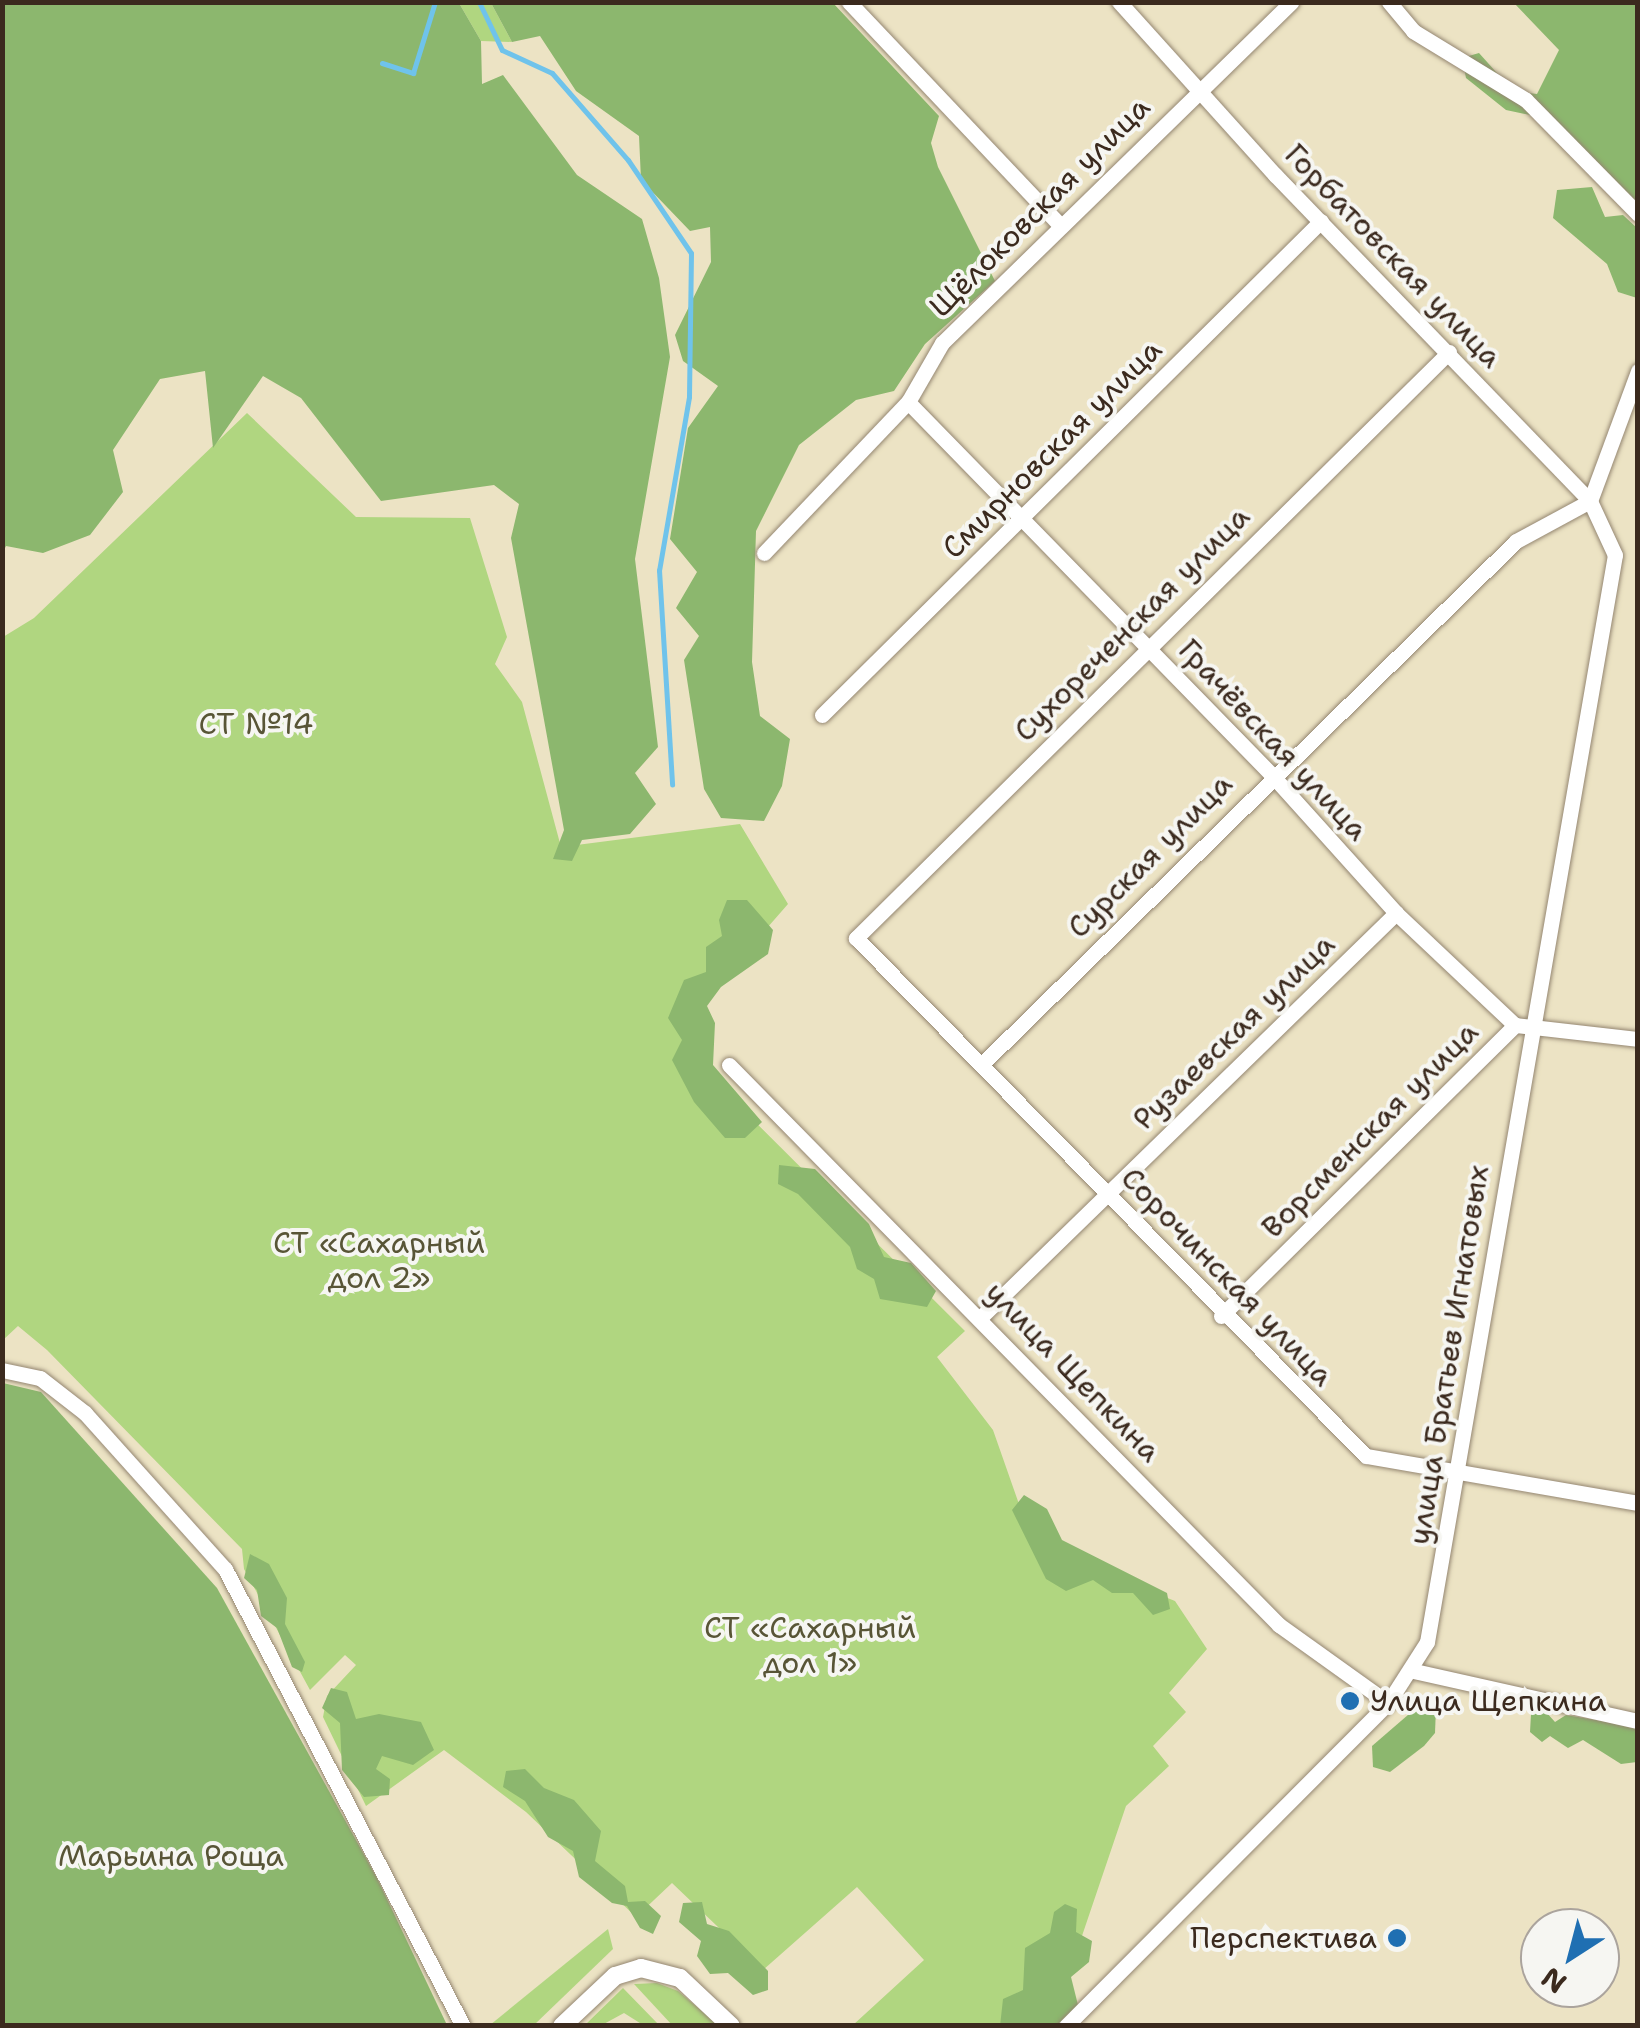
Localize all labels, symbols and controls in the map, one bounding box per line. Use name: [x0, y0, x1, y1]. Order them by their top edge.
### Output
street label: Щёлоковская улица: [922, 89, 1158, 325]
street label: Горбатовская улица: [1277, 137, 1509, 375]
street label: Смирновская улица: [935, 332, 1169, 566]
street label: Сухореченская улица: [1007, 499, 1257, 749]
street label: Грачёвская улица: [1171, 632, 1375, 848]
park label: СТ №14: [199, 706, 313, 742]
street label: Сурская улица: [1060, 766, 1240, 946]
street label: Рузаевская улица: [1126, 927, 1342, 1137]
street label: Ворсменская улица: [1254, 1014, 1486, 1246]
street label: Сорочинская улица: [1113, 1160, 1341, 1394]
street label: улица Братьев Игнатовых: [1401, 1163, 1497, 1547]
park label: СТ «Сахарный дол 2»: [273, 1225, 485, 1296]
street label: улица Щепкина: [978, 1275, 1168, 1469]
park label: СТ «Сахарный дол 1»: [704, 1610, 916, 1680]
place label: Улица Щепкина: [1370, 1683, 1606, 1719]
marker: Улица Щепкина: [1339, 1690, 1361, 1712]
park label: Марьина Роща: [58, 1838, 284, 1874]
north arrow: [1520, 1908, 1620, 2008]
place label: Перспектива: [1190, 1920, 1377, 1956]
marker: Перспектива: [1386, 1927, 1408, 1949]
text: N: [1533, 1959, 1574, 2003]

